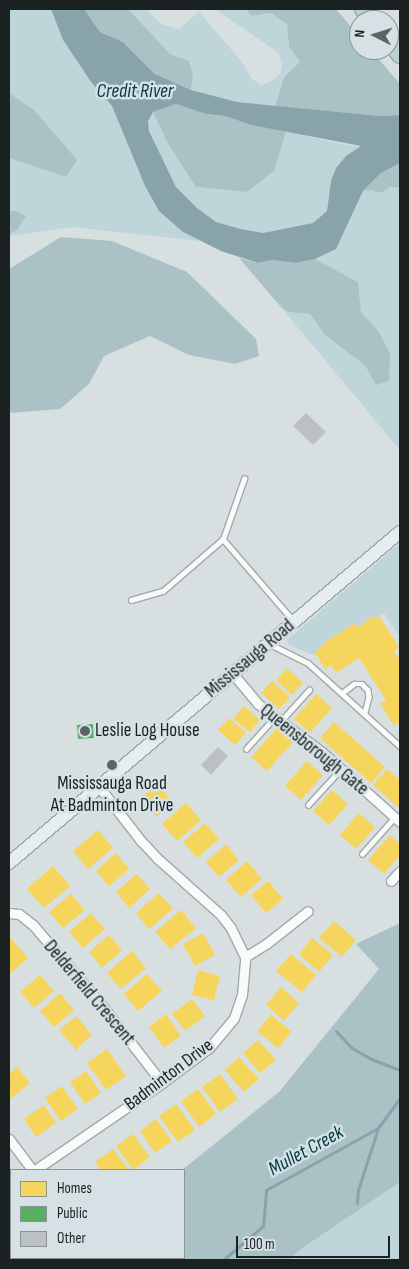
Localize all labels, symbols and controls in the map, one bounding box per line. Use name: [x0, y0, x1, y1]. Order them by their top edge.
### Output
north arrow: [349, 10, 399, 60]
text: N: [351, 29, 368, 38]
water label: Credit River: [97, 79, 173, 103]
street label: Mississauga Road: [201, 615, 299, 703]
street label: Queensborough Gate: [255, 699, 373, 801]
place label: Leslie Log House: [95, 720, 200, 742]
marker: Leslie Log House: [79, 725, 91, 737]
marker: Mississauga Road At Badminton Drive: [106, 759, 118, 771]
place label: Mississauga Road At Badminton Drive: [51, 773, 173, 817]
street label: Delderfield Crescent: [38, 936, 140, 1050]
street label: Badminton Drive: [120, 1034, 218, 1116]
water label: Mullet Creek: [264, 1121, 348, 1181]
legend: [10, 1169, 185, 1259]
text: Homes: [57, 1179, 92, 1198]
text: Public: [57, 1204, 88, 1223]
scale bar: [239, 1226, 393, 1258]
text: Other: [57, 1229, 86, 1248]
text: 100 m: [244, 1235, 275, 1254]

